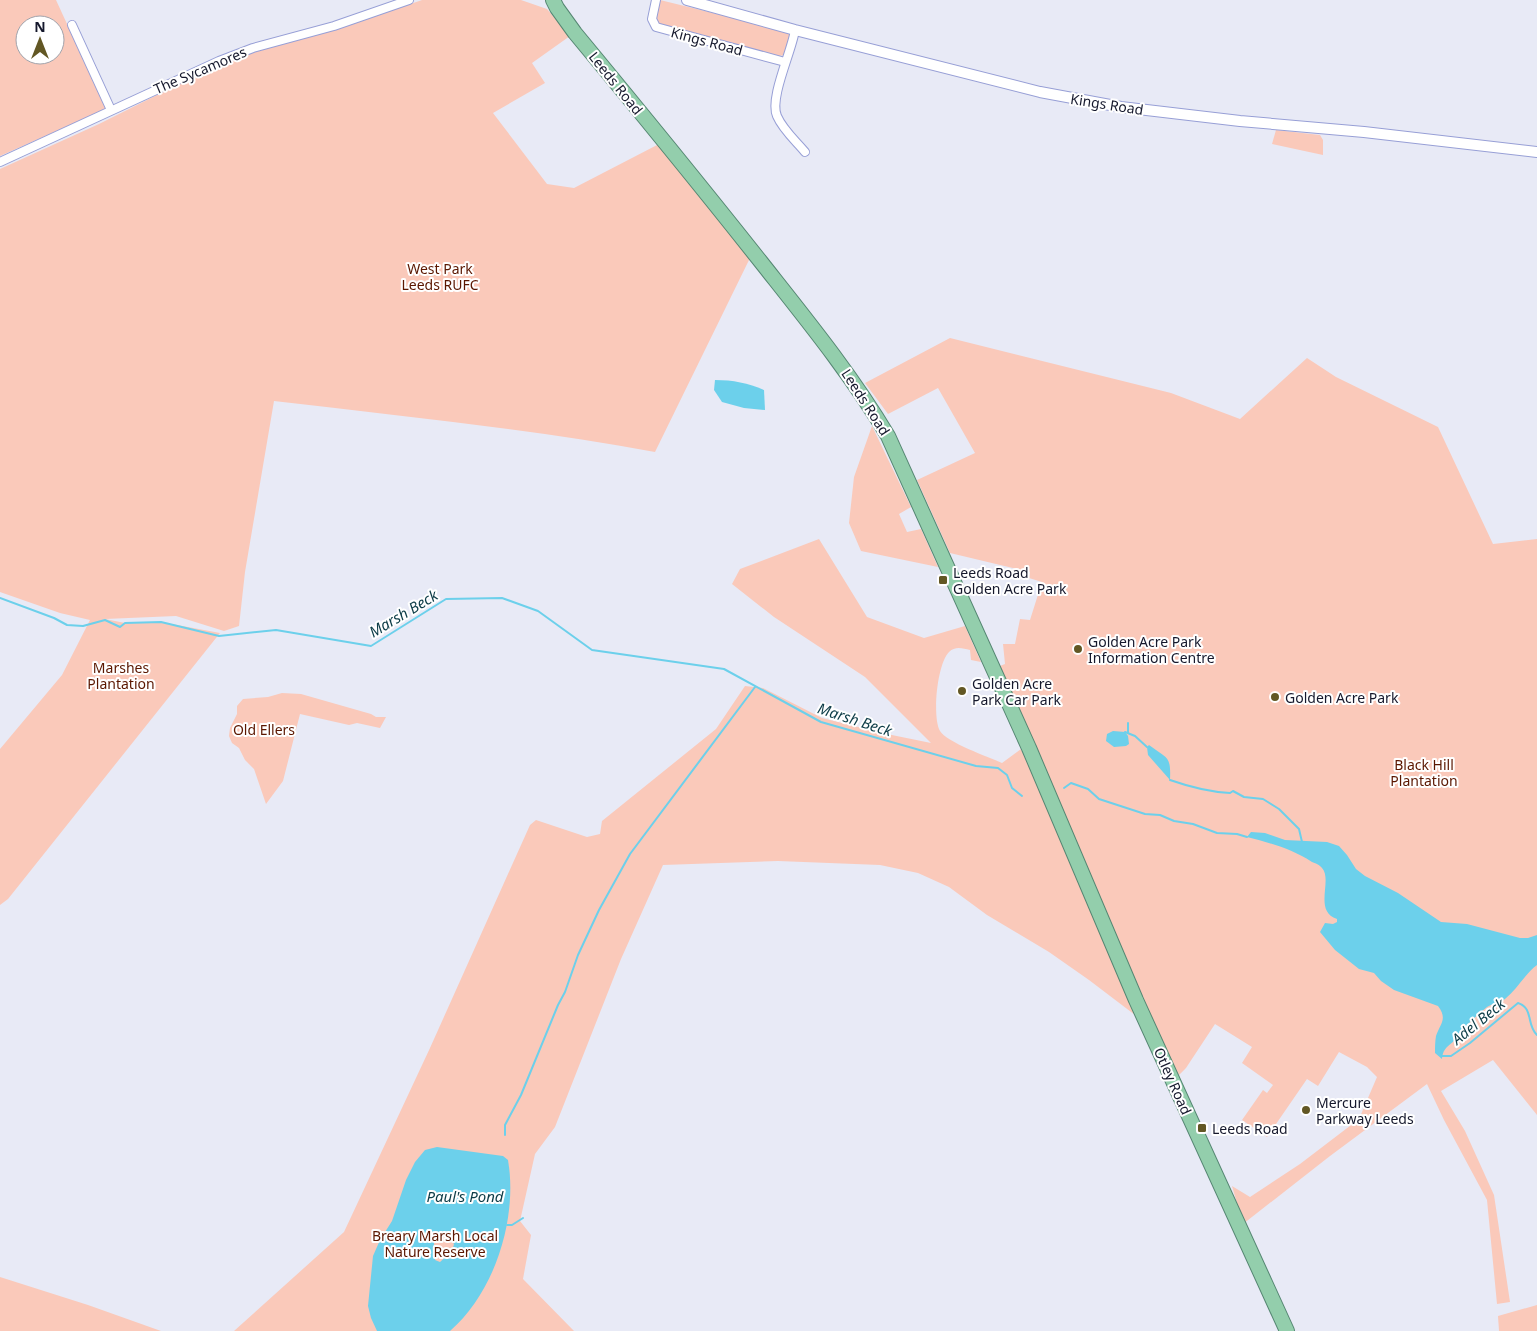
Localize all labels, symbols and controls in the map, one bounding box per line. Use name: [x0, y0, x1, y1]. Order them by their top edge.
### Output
north arrow: [15, 15, 65, 65]
text: N: [34, 17, 46, 36]
street label: Kings Road: [669, 22, 745, 60]
street label: The Sycamores: [151, 42, 250, 98]
street label: Leeds Road: [585, 48, 647, 118]
street label: Kings Road: [1069, 89, 1145, 119]
park label: West Park Leeds RUFC: [401, 259, 479, 294]
street label: Leeds Road: [837, 365, 895, 439]
place label: Leeds Road Golden Acre Park: [953, 563, 1067, 598]
marker: Leeds Road Golden Acre Park: [937, 574, 949, 586]
water label: Marsh Beck: [365, 584, 442, 641]
place label: Golden Acre Park Information Centre: [1088, 632, 1215, 667]
marker: Golden Acre Park Information Centre: [1072, 643, 1084, 655]
park label: Marshes Plantation: [87, 658, 155, 693]
place label: Golden Acre Park Car Park: [972, 674, 1061, 709]
marker: Golden Acre Park Car Park: [956, 685, 968, 697]
place label: Golden Acre Park: [1285, 688, 1399, 707]
marker: Golden Acre Park: [1269, 691, 1281, 703]
water label: Marsh Beck: [815, 698, 895, 741]
park label: Old Ellers: [233, 720, 295, 739]
park label: Black Hill Plantation: [1390, 755, 1458, 790]
water label: Adel Beck: [1446, 993, 1509, 1049]
street label: Otley Road: [1150, 1044, 1196, 1118]
place label: Mercure Parkway Leeds: [1316, 1093, 1414, 1128]
marker: Mercure Parkway Leeds: [1300, 1104, 1312, 1116]
place label: Leeds Road: [1212, 1119, 1288, 1138]
marker: Leeds Road: [1196, 1122, 1208, 1134]
water label: Paul's Pond: [426, 1186, 504, 1206]
park label: Breary Marsh Local Nature Reserve: [372, 1226, 498, 1261]

